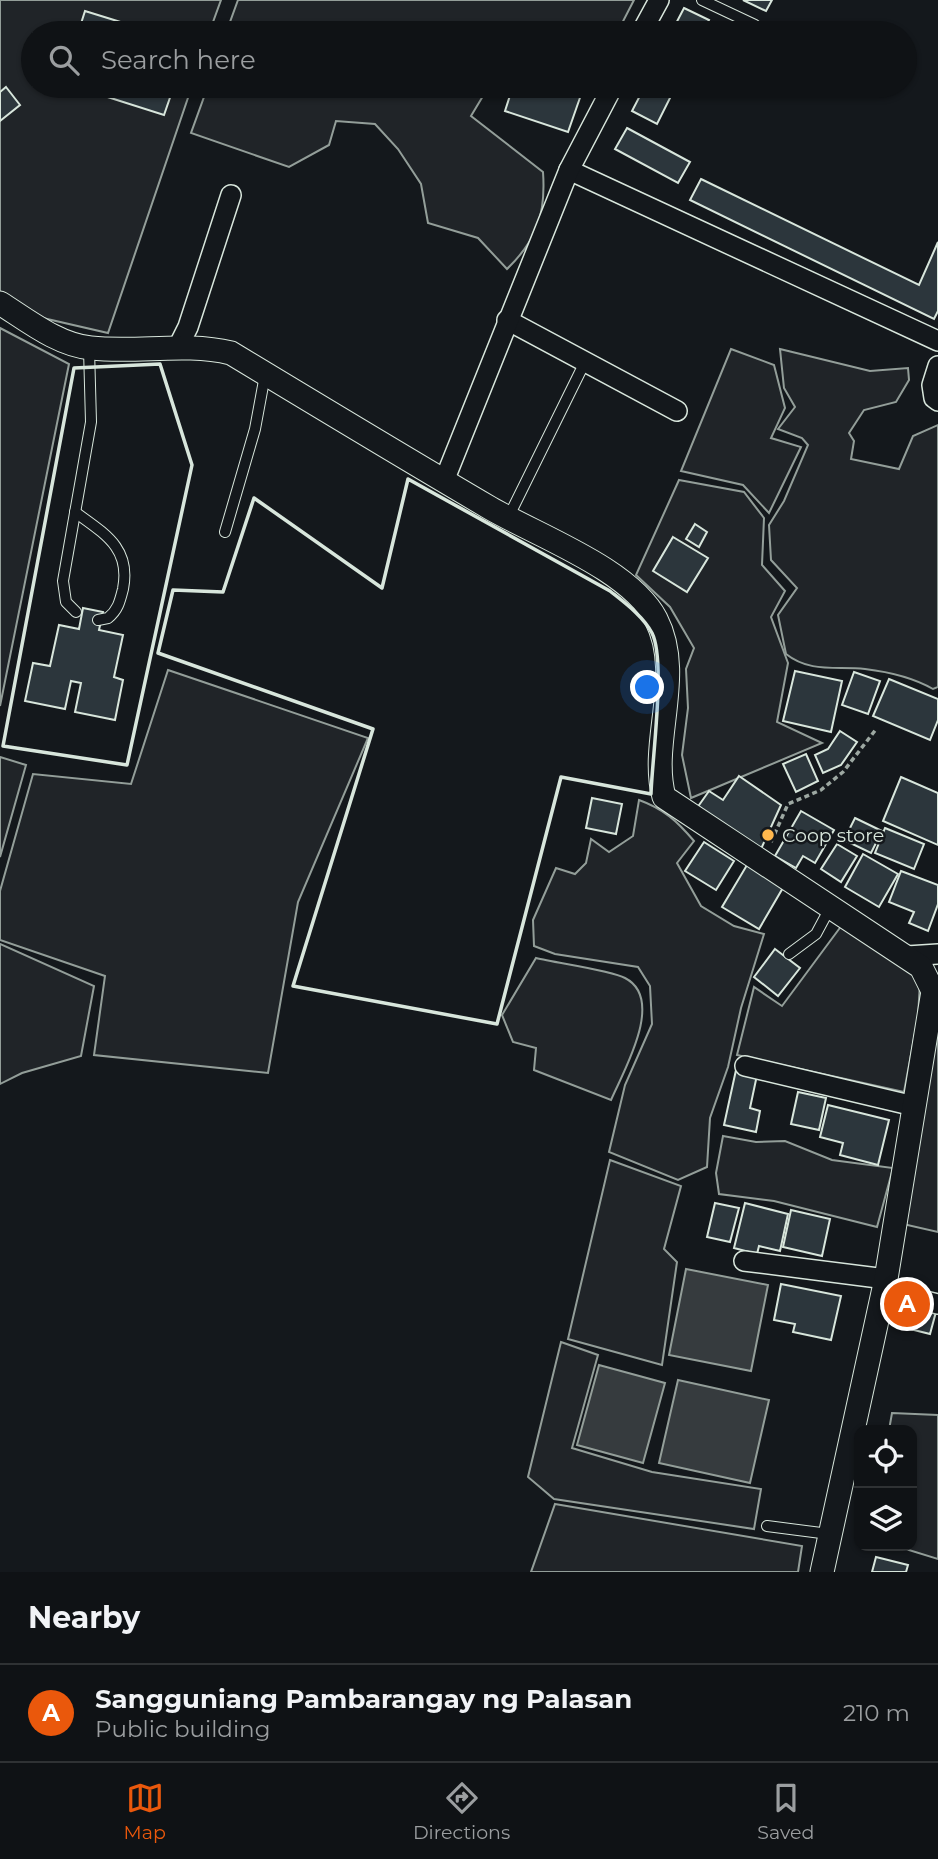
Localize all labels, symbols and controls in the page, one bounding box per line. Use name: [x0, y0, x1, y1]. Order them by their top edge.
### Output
search box: [21, 21, 917, 98]
icon: search: [45, 41, 83, 79]
text: Search here: [101, 44, 256, 76]
your location: [630, 670, 664, 704]
place label: Coop store: [782, 824, 884, 847]
marker: Coop store: [760, 827, 776, 843]
pin: A: [884, 1278, 930, 1330]
map controls: [854, 1425, 917, 1551]
button: locate: [854, 1425, 917, 1488]
button: layers: [854, 1488, 917, 1551]
text: Nearby: [28, 1599, 140, 1636]
text: Sangguniang Pambarangay ng Palasan: [95, 1683, 632, 1715]
text: A: [42, 1699, 60, 1727]
text: 210 m: [843, 1699, 910, 1727]
text: Public building: [95, 1715, 270, 1743]
tab: Map: [124, 1779, 166, 1844]
tab: Directions: [413, 1779, 510, 1844]
tab: Saved: [757, 1779, 814, 1844]

